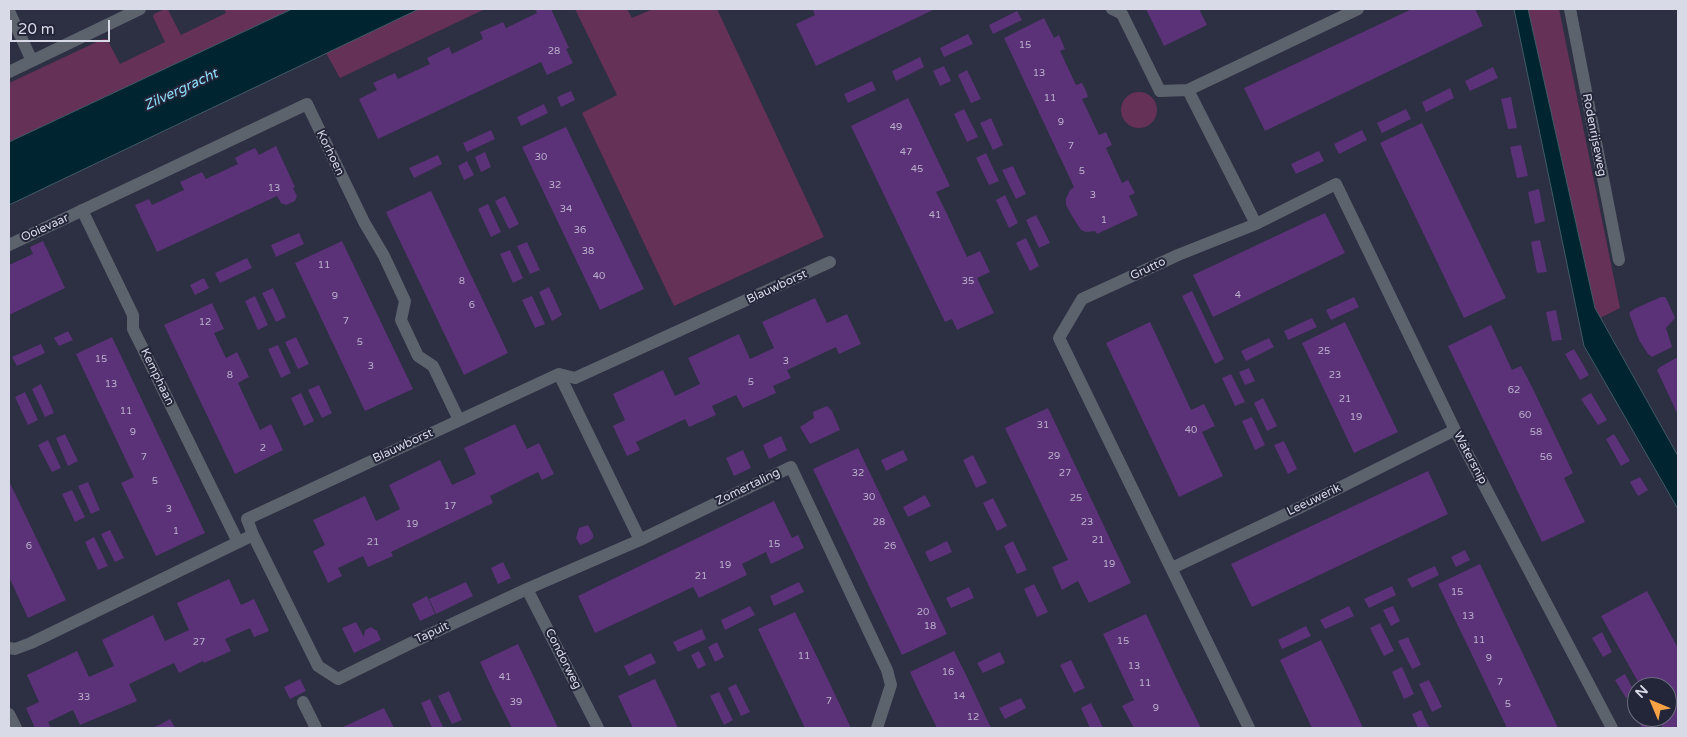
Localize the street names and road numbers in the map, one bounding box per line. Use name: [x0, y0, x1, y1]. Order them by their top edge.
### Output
street label: Rodenrijseweg: [1579, 92, 1609, 178]
street label: Korhoen: [313, 128, 347, 178]
street label: Ooievaar: [19, 211, 71, 245]
street label: Grutto: [1128, 255, 1168, 283]
street label: Blauwborst: [745, 267, 809, 307]
street label: Kemphaan: [137, 346, 177, 408]
street label: Blauwborst: [371, 426, 435, 466]
street label: Watersnip: [1450, 429, 1490, 487]
street label: Zomertaling: [714, 465, 782, 509]
street label: Leeuwerik: [1285, 481, 1343, 519]
street label: Tapuit: [413, 619, 451, 647]
street label: Condorweg: [542, 626, 584, 692]

